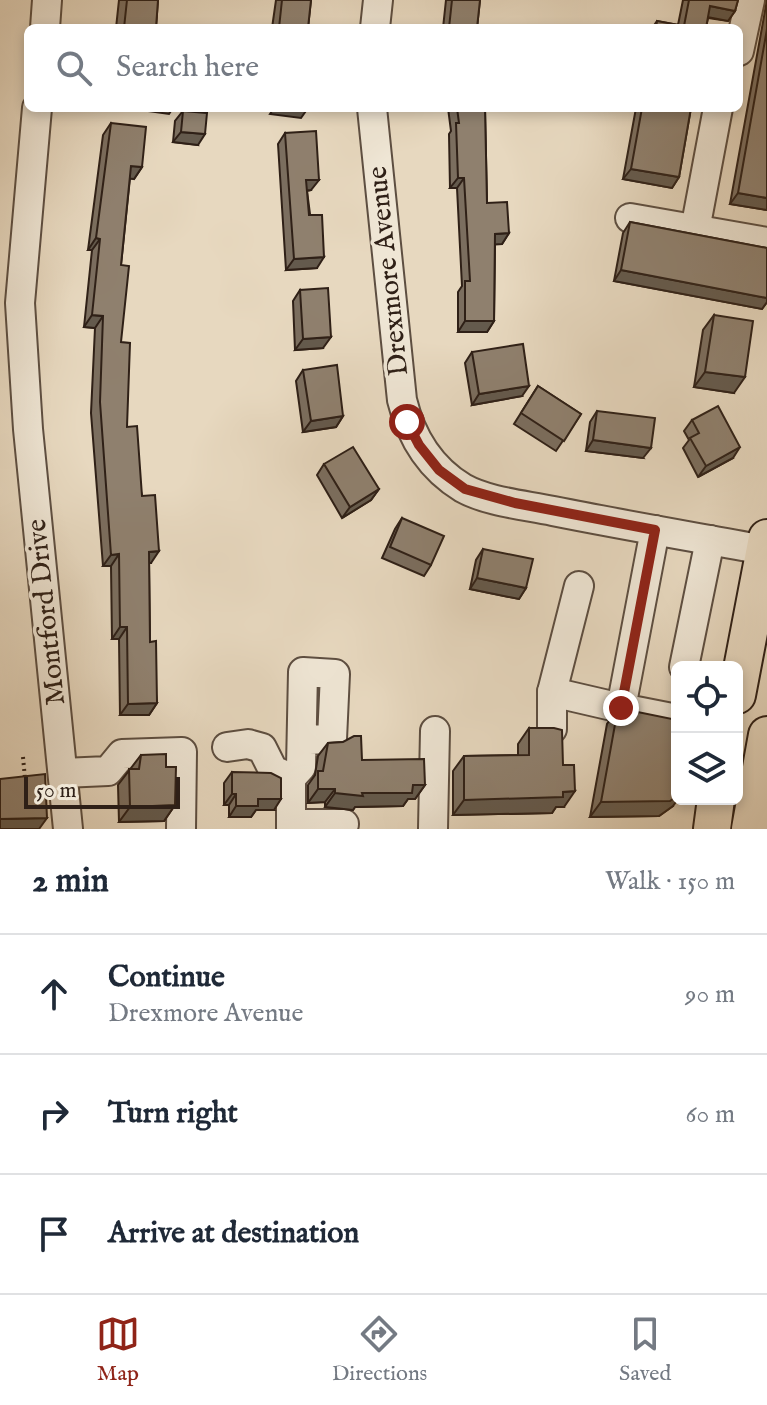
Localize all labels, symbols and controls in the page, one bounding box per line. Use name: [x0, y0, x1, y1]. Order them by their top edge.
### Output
search box: [24, 24, 743, 112]
icon: search: [52, 46, 96, 90]
text: Search here: [116, 49, 259, 87]
street label: Drexmore Avenue: [361, 164, 417, 378]
route start: [389, 404, 425, 440]
street label: Montford Drive: [20, 517, 74, 707]
map controls: [671, 661, 743, 805]
button: locate: [671, 661, 743, 733]
route end: [603, 690, 639, 726]
button: layers: [671, 733, 743, 805]
scale bar: [24, 773, 180, 809]
text: 50 m: [36, 777, 77, 805]
text: 2 min: [32, 860, 109, 903]
text: Walk · 150 m: [605, 865, 735, 898]
text: Continue: [108, 959, 225, 997]
icon: ahead: [32, 972, 76, 1016]
text: 90 m: [685, 978, 735, 1011]
text: Drexmore Avenue: [108, 997, 304, 1030]
icon: right: [32, 1092, 76, 1136]
text: Turn right: [108, 1095, 238, 1133]
text: 60 m: [686, 1098, 735, 1131]
icon: arrive: [32, 1212, 76, 1256]
text: Arrive at destination: [108, 1215, 359, 1253]
tab: Map: [96, 1312, 140, 1388]
tab: Directions: [332, 1312, 427, 1388]
tab: Saved: [619, 1312, 671, 1388]

